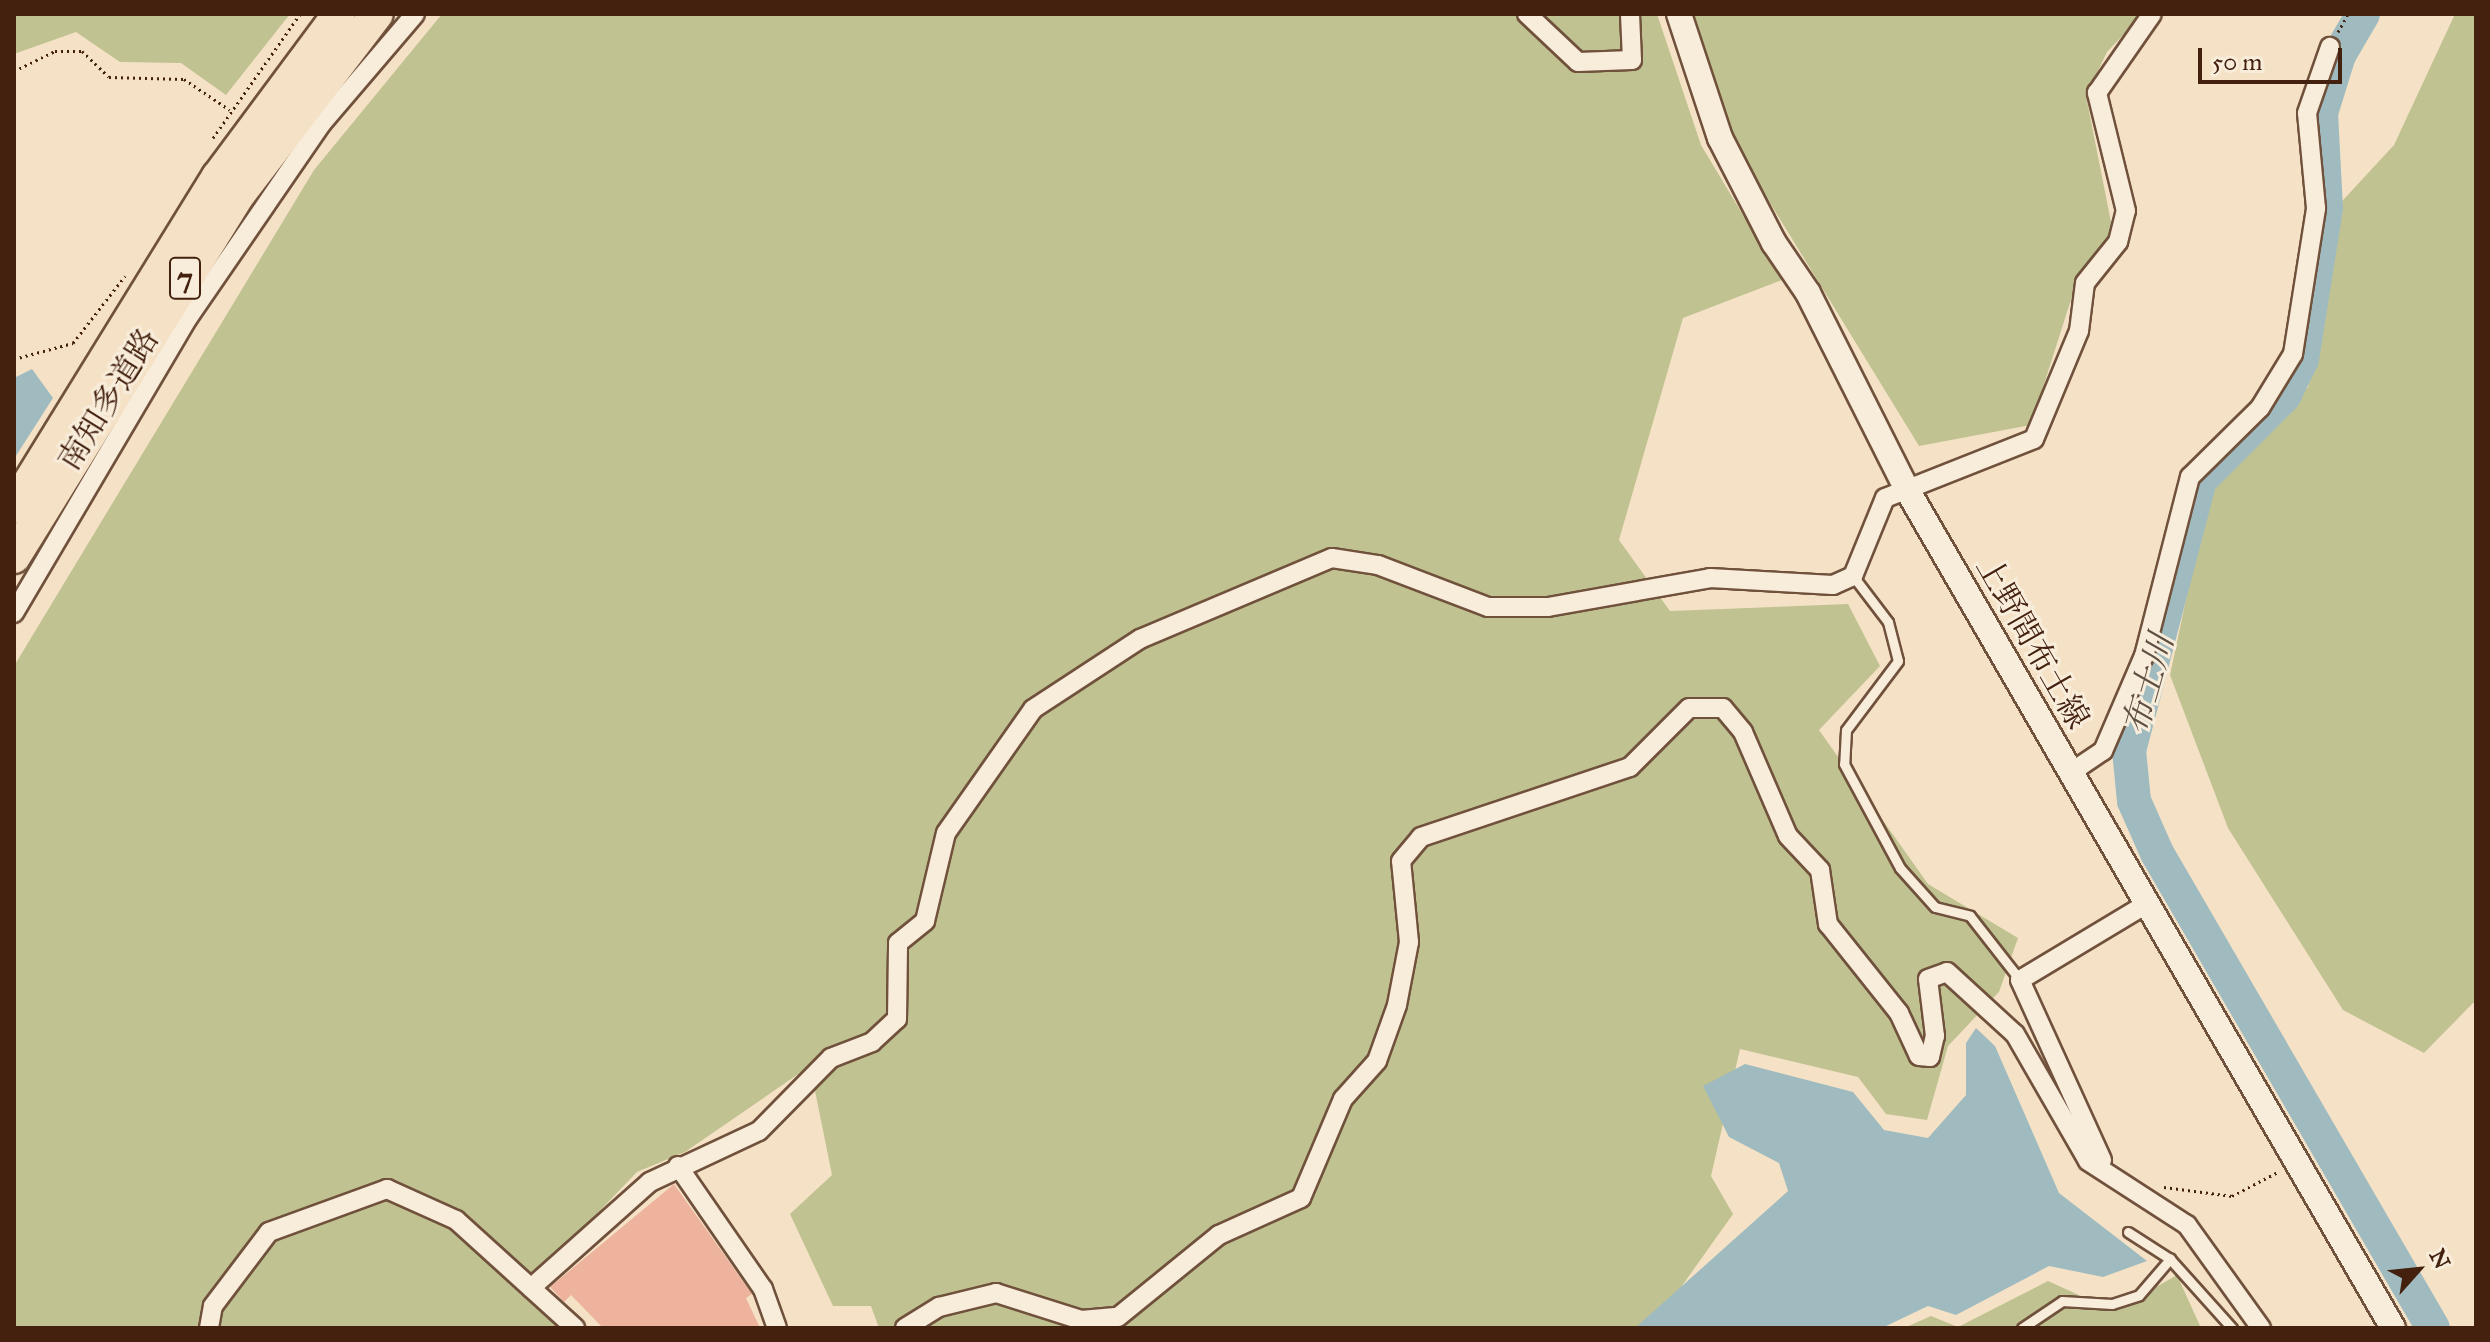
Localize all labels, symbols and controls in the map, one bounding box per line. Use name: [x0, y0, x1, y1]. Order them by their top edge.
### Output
scale bar: [2202, 32, 2346, 82]
text: 50 m: [2212, 47, 2262, 77]
road number: 7: [167, 252, 203, 304]
street label: 南知多道路: [50, 322, 168, 478]
street label: 上野間布土線: [1967, 550, 2097, 736]
water label: 布土川: [2114, 629, 2182, 739]
north arrow: [2378, 1230, 2458, 1310]
text: N: [2424, 1244, 2456, 1273]

